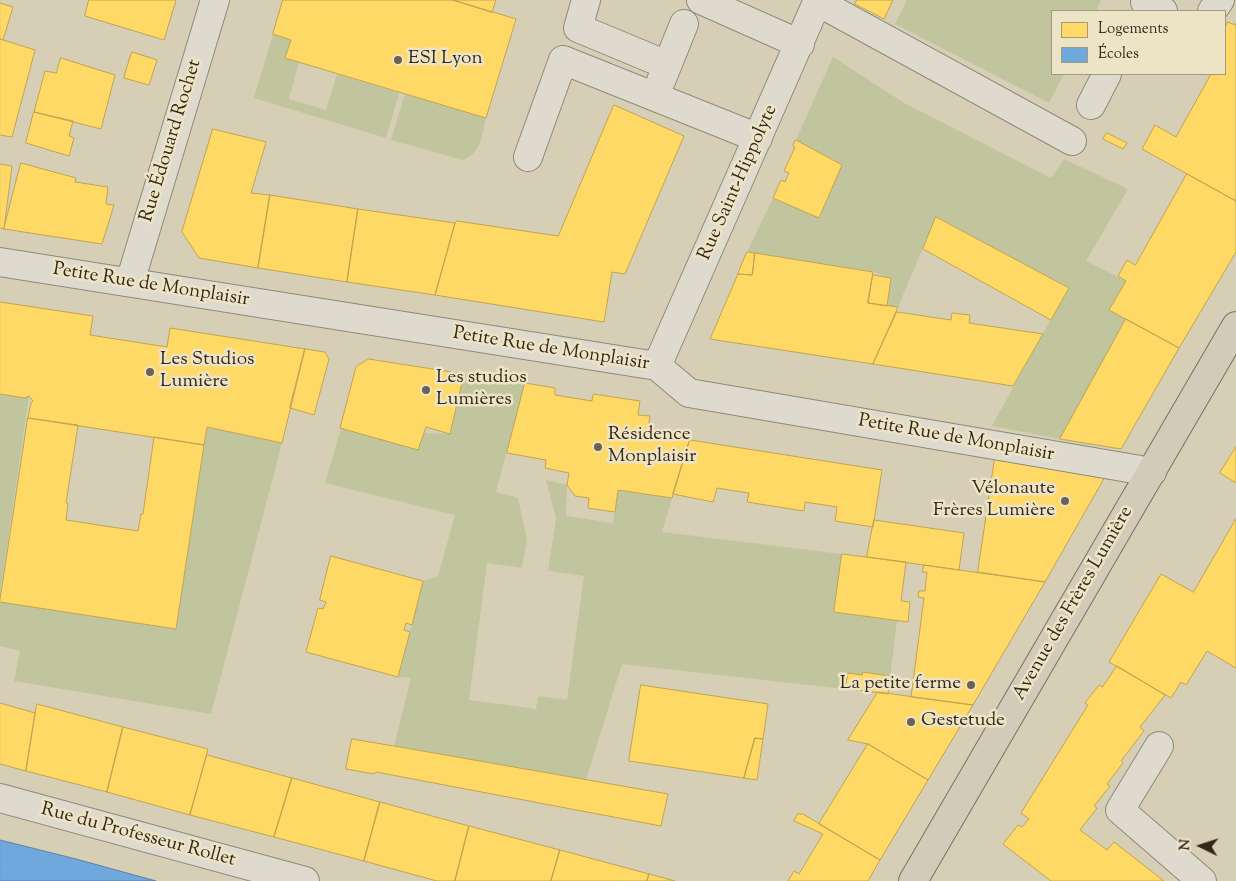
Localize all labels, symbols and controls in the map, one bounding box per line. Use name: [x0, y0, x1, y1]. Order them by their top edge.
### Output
legend: [1051, 10, 1226, 75]
text: Logements: [1098, 19, 1168, 40]
text: Écoles: [1098, 44, 1139, 65]
place label: ESI Lyon: [408, 49, 483, 71]
marker: ESI Lyon: [392, 54, 404, 66]
street label: Rue Édouard Rochet: [136, 57, 208, 225]
street label: Rue Saint-Hippolyte: [694, 102, 784, 264]
street label: Petite Rue de Monplaisir: [51, 259, 251, 313]
street label: Petite Rue de Monplaisir: [451, 323, 651, 377]
place label: Les Studios Lumière: [160, 350, 254, 394]
marker: Les Studios Lumière: [144, 366, 156, 378]
place label: Les studios Lumières: [436, 368, 527, 412]
marker: Les studios Lumières: [420, 384, 432, 396]
street label: Petite Rue de Monplaisir: [856, 411, 1056, 467]
place label: Résidence Monplaisir: [608, 425, 696, 469]
marker: Résidence Monplaisir: [592, 441, 604, 453]
place label: Vélonaute Frères Lumière: [933, 479, 1055, 523]
marker: Vélonaute Frères Lumière: [1059, 495, 1071, 507]
street label: Avenue des Frères Lumière: [1009, 503, 1139, 705]
place label: La petite ferme: [840, 674, 961, 696]
marker: La petite ferme: [965, 679, 977, 691]
place label: Gestetude: [921, 711, 1005, 733]
marker: Gestetude: [905, 716, 917, 728]
street label: Rue du Professeur Rollet: [38, 799, 238, 873]
north arrow: [1176, 821, 1226, 871]
text: N: [1176, 839, 1196, 851]

